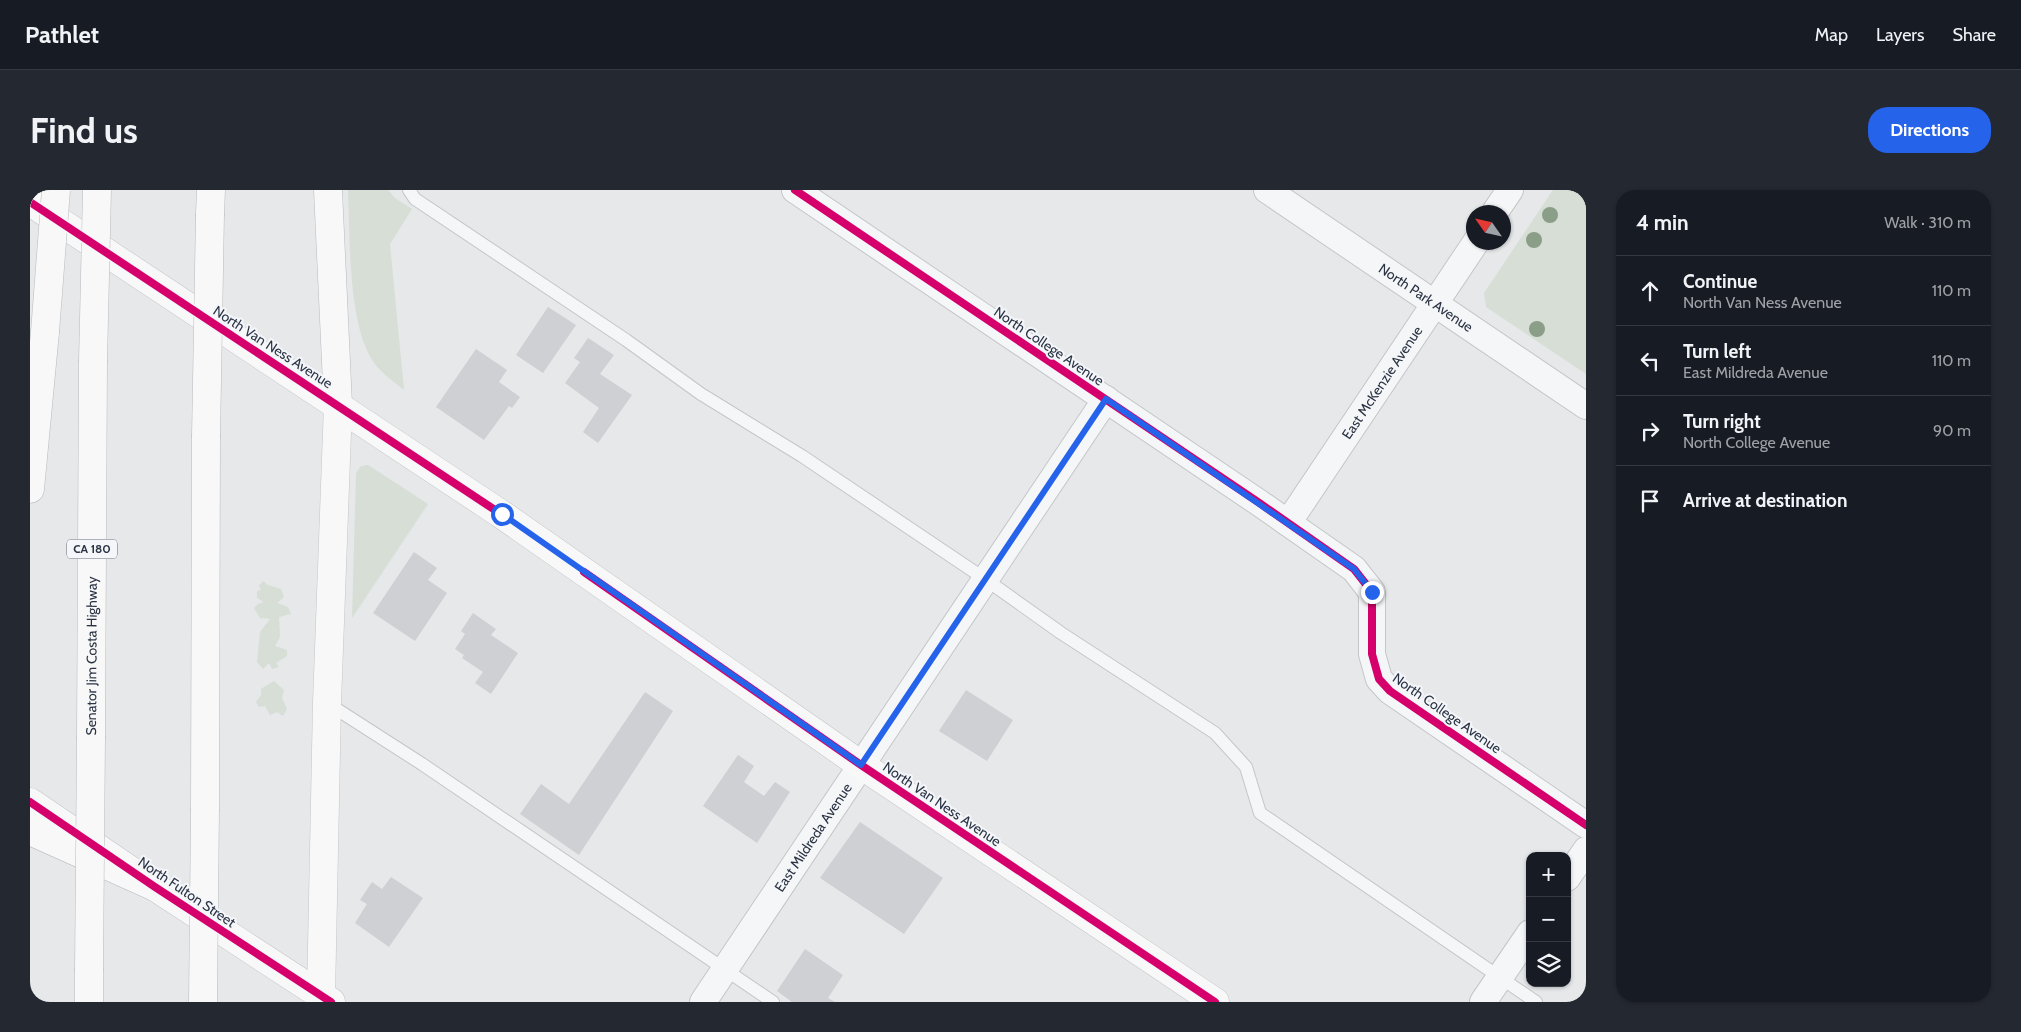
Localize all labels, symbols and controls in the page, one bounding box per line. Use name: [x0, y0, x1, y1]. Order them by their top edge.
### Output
text: Pathlet: [25, 20, 99, 49]
text: Map: [1815, 24, 1848, 46]
text: Layers: [1876, 24, 1925, 46]
text: Share: [1953, 24, 1996, 46]
button: Directions: [1868, 107, 1991, 153]
text: Find us: [30, 109, 138, 152]
north arrow: [1466, 205, 1511, 250]
text: 4 min: [1636, 210, 1689, 235]
text: Walk · 310 m: [1884, 213, 1971, 232]
street label: North Park Avenue: [1375, 259, 1477, 336]
text: Continue: [1683, 270, 1757, 293]
icon: ahead: [1636, 277, 1664, 305]
text: 110 m: [1932, 281, 1971, 300]
text: North Van Ness Avenue: [1683, 293, 1842, 312]
street label: North Van Ness Avenue: [210, 302, 336, 392]
street label: North College Avenue: [991, 303, 1107, 389]
street label: East McKenzie Avenue: [1338, 323, 1426, 443]
text: Turn left: [1683, 340, 1751, 363]
icon: left: [1636, 347, 1664, 375]
text: 110 m: [1932, 351, 1971, 370]
text: East Mildreda Avenue: [1683, 363, 1828, 382]
text: Turn right: [1683, 410, 1761, 433]
icon: right: [1636, 417, 1664, 445]
text: 90 m: [1933, 421, 1971, 440]
text: North College Avenue: [1683, 433, 1830, 452]
icon: arrive: [1636, 487, 1664, 515]
text: Arrive at destination: [1683, 489, 1847, 512]
route start: [491, 503, 514, 526]
road number: CA 180: [67, 539, 117, 558]
street label: Senator Jim Costa Highway: [82, 576, 101, 736]
route end: [1361, 581, 1384, 604]
street label: North College Avenue: [1389, 669, 1505, 757]
street label: North Van Ness Avenue: [879, 758, 1005, 850]
street label: East Mildreda Avenue: [770, 780, 856, 895]
map controls: [1526, 852, 1571, 987]
button: +: [1526, 852, 1571, 897]
street label: North Fulton Street: [135, 853, 239, 931]
button: −: [1526, 897, 1571, 942]
button: layers: [1526, 942, 1571, 987]

